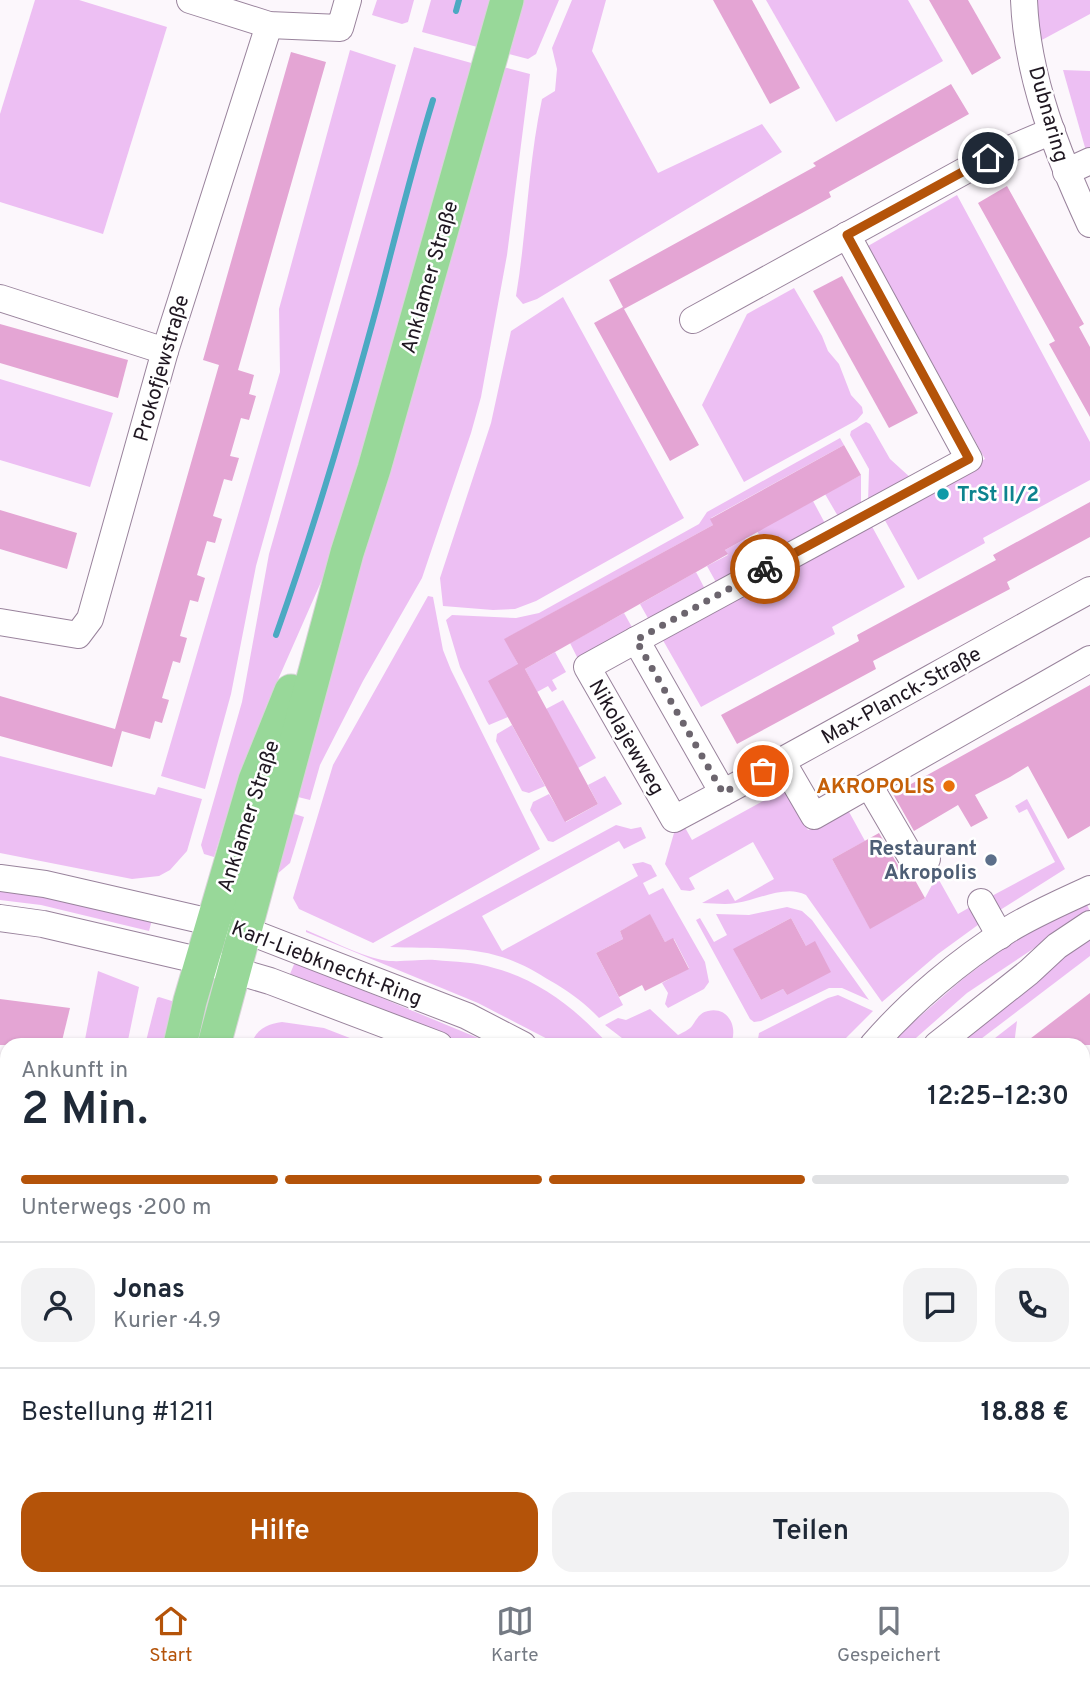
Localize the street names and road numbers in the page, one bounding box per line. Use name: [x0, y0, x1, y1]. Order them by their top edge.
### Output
street label: Dubnaring: [1021, 63, 1074, 165]
street label: Anklamer Straße: [396, 198, 465, 357]
street label: Prokofjewstraße: [129, 292, 196, 445]
street label: Max-Planck-Straße: [817, 641, 986, 751]
street label: Nikolajewweg: [582, 675, 670, 801]
street label: Anklamer Straße: [212, 737, 287, 896]
street label: Karl-Liebknecht-Ring: [227, 916, 426, 1013]

